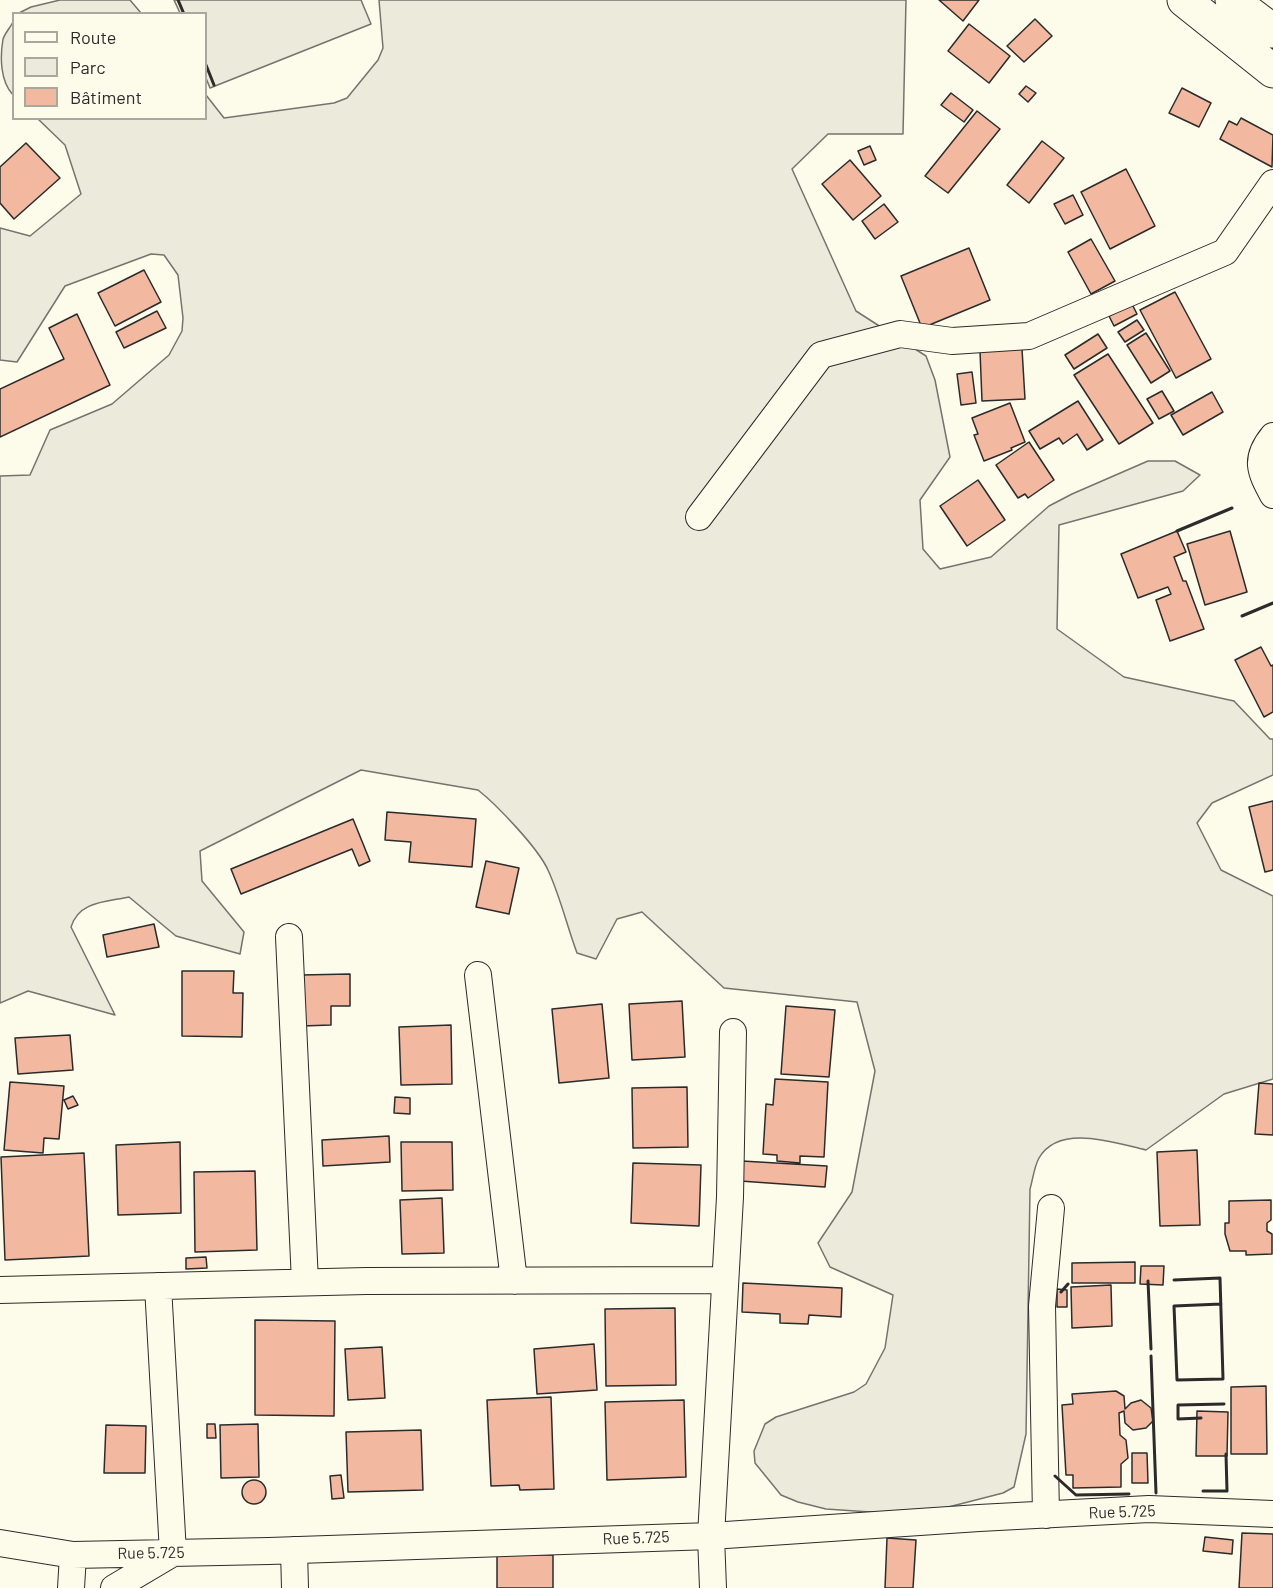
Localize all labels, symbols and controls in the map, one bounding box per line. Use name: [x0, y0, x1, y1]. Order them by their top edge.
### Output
legend: [12, 12, 207, 120]
text: Route: [70, 26, 116, 48]
text: Parc: [70, 56, 106, 78]
text: Bâtiment: [70, 86, 142, 108]
street label: Rue 5.725: [1088, 1501, 1156, 1523]
street label: Rue 5.725: [602, 1527, 670, 1549]
street label: Rue 5.725: [117, 1543, 185, 1563]

